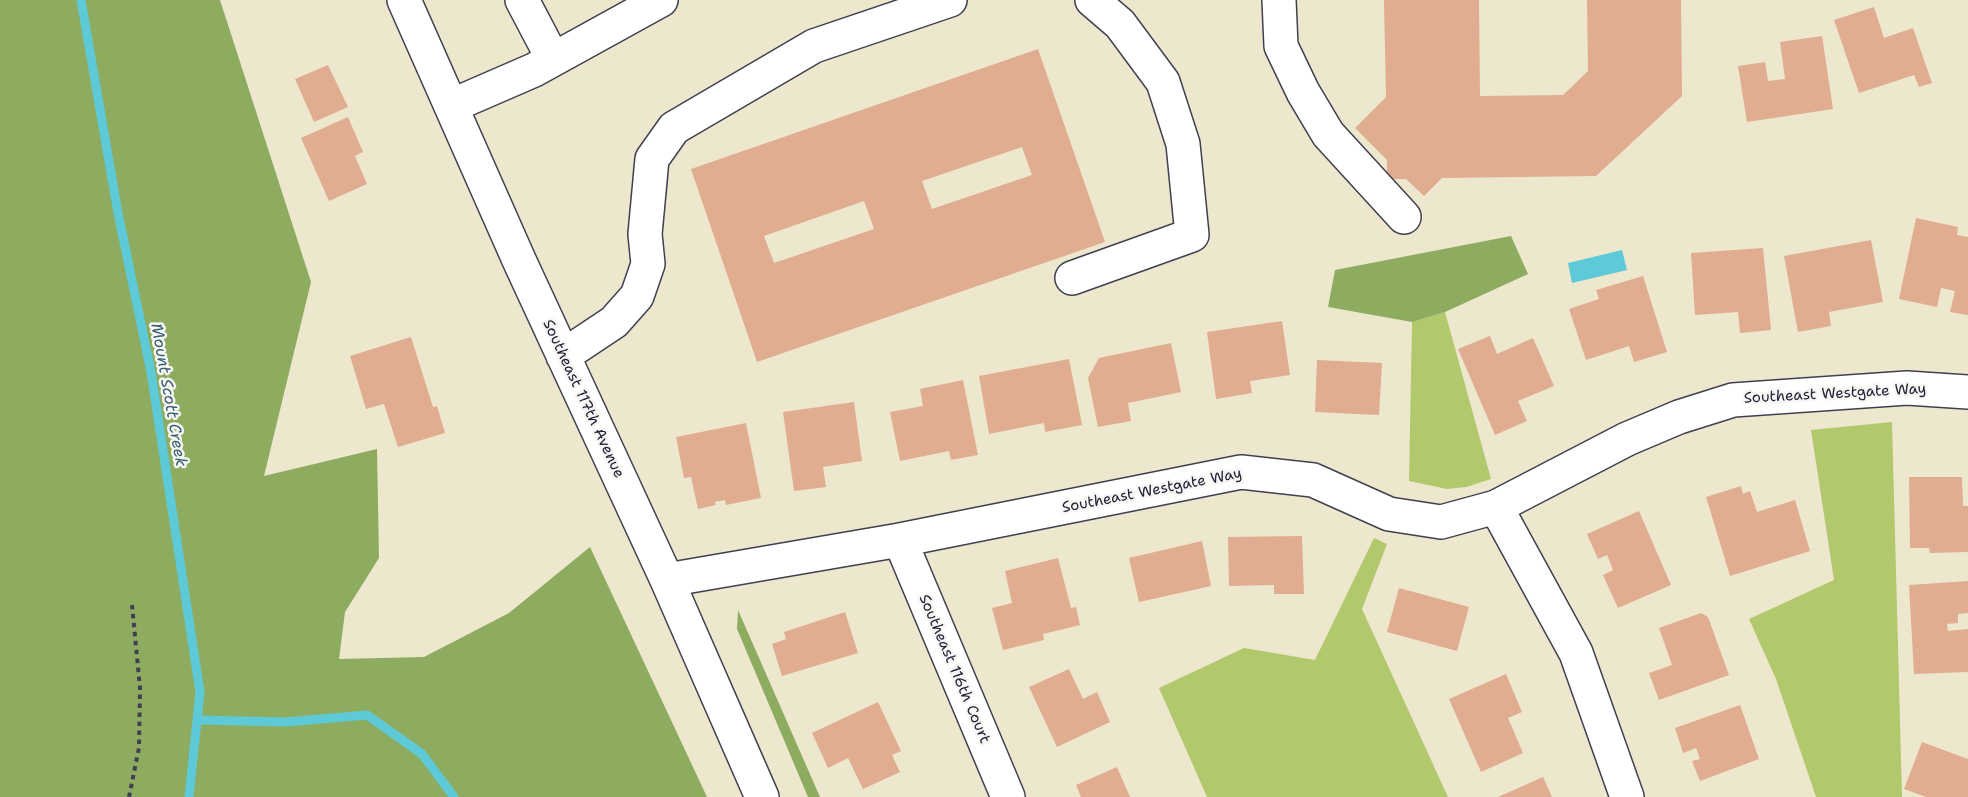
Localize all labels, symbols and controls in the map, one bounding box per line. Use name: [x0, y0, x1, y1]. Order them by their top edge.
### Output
street label: Southeast 117th Avenue: [538, 317, 628, 481]
water label: Mount Scott Creek: [146, 322, 190, 468]
street label: Southeast Westgate Way: [1743, 380, 1927, 408]
street label: Southeast Westgate Way: [1061, 465, 1243, 517]
street label: Southeast 116th Court: [914, 592, 994, 746]

